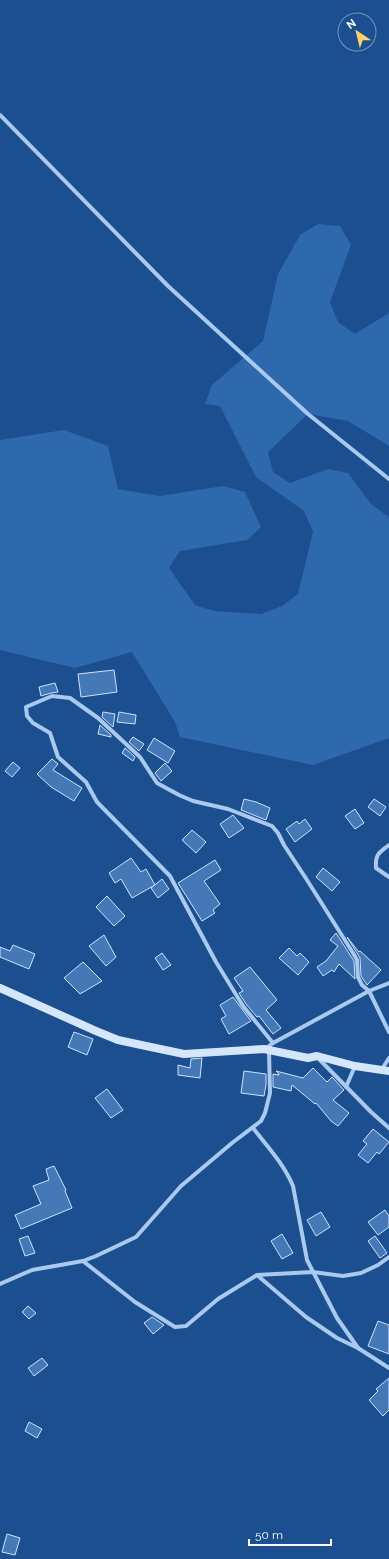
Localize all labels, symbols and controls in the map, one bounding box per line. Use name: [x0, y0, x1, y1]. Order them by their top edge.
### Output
north arrow: [337, 12, 377, 52]
text: N: [344, 16, 359, 32]
scale bar: [249, 1521, 331, 1547]
text: 50 m: [255, 1528, 283, 1542]

